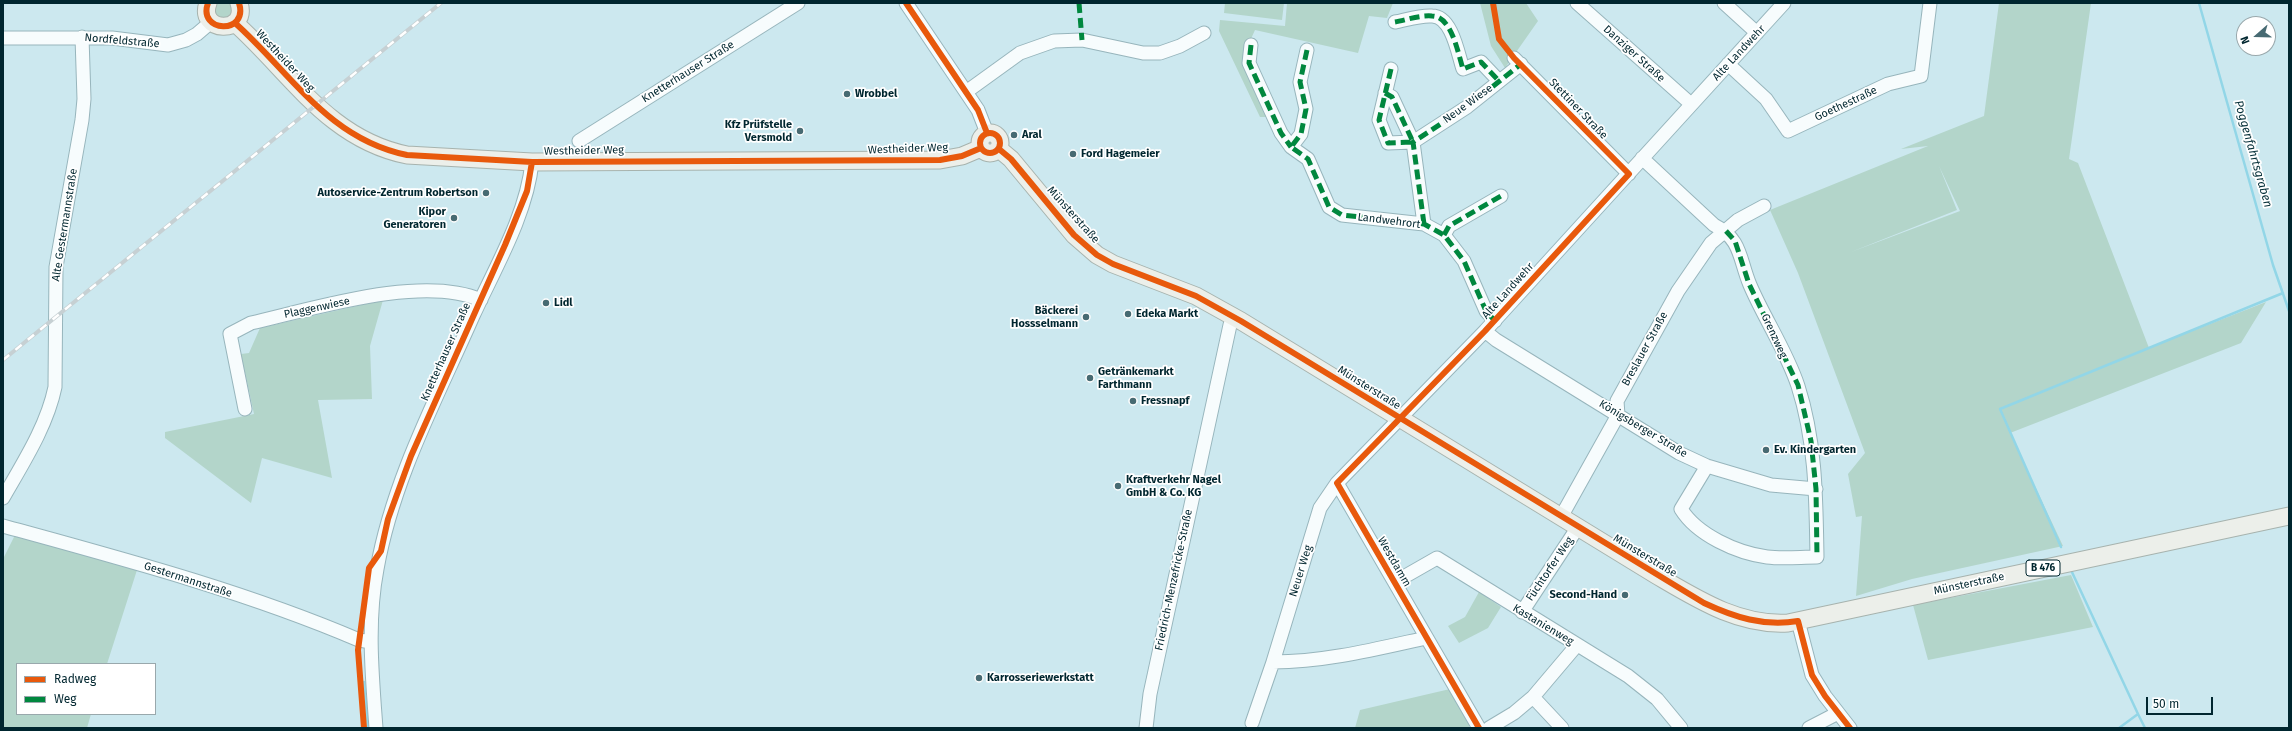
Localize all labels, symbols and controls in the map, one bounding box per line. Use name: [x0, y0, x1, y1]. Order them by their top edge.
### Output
north arrow: [2236, 16, 2276, 56]
street label: Alte Landwehr: [1710, 22, 1768, 84]
street label: Danziger Straße: [1600, 23, 1668, 85]
street label: Westheider Weg: [253, 27, 317, 95]
street label: Nordfeldstraße: [84, 31, 160, 51]
text: N: [2238, 34, 2253, 46]
street label: Knetterhauser Straße: [639, 38, 737, 106]
street label: Stettiner Straße: [1546, 76, 1610, 142]
street label: Neue Wiese: [1441, 82, 1495, 126]
street label: Goethestraße: [1813, 84, 1879, 124]
place label: Wrobbel: [855, 87, 897, 101]
marker: Wrobbel: [842, 89, 852, 99]
water label: Poggenfahrtsgraben: [2231, 99, 2275, 209]
place label: Kfz Prüfstelle Versmold: [725, 118, 792, 144]
marker: Kfz Prüfstelle Versmold: [795, 126, 805, 136]
place label: Aral: [1022, 128, 1042, 142]
marker: Aral: [1009, 130, 1019, 140]
street label: Westheider Weg: [868, 141, 948, 157]
street label: Westheider Weg: [544, 144, 624, 158]
place label: Ford Hagemeier: [1081, 147, 1160, 161]
marker: Ford Hagemeier: [1068, 149, 1078, 159]
street label: Alte Gestermannstraße: [50, 168, 80, 282]
street label: Münsterstraße: [1044, 184, 1102, 246]
place label: Autoservice-Zentrum Robertson: [317, 186, 478, 200]
marker: Autoservice-Zentrum Robertson: [481, 188, 491, 198]
place label: Kipor Generatoren: [383, 205, 446, 231]
street label: Landwehrort: [1357, 211, 1421, 231]
marker: Kipor Generatoren: [449, 213, 459, 223]
street label: Alte Landwehr: [1479, 260, 1537, 322]
street label: Plaggenwiese: [283, 295, 351, 321]
place label: Lidl: [554, 296, 573, 310]
marker: Lidl: [541, 298, 551, 308]
street label: Knetterhauser Straße: [418, 301, 474, 403]
place label: Bäckerei Hossselmann: [1011, 304, 1078, 330]
place label: Edeka Markt: [1136, 307, 1198, 321]
marker: Edeka Markt: [1123, 309, 1133, 319]
street label: Breslauer Straße: [1619, 310, 1671, 388]
marker: Bäckerei Hossselmann: [1081, 312, 1091, 322]
street label: Grenzweg: [1758, 312, 1790, 360]
street label: Münsterstraße: [1335, 363, 1403, 413]
place label: Getränkemarkt Farthmann: [1098, 365, 1174, 391]
marker: Getränkemarkt Farthmann: [1085, 373, 1095, 383]
place label: Fressnapf: [1141, 394, 1190, 408]
marker: Fressnapf: [1128, 396, 1138, 406]
street label: Königsberger Straße: [1596, 397, 1690, 461]
place label: Ev. Kindergarten: [1774, 443, 1856, 457]
marker: Ev. Kindergarten: [1761, 445, 1771, 455]
place label: Kraftverkehr Nagel GmbH & Co. KG: [1126, 473, 1221, 499]
marker: Kraftverkehr Nagel GmbH & Co. KG: [1113, 481, 1123, 491]
street label: Friedrich-Menzefricke-Straße: [1153, 508, 1195, 652]
street label: Münsterstraße: [1611, 532, 1679, 580]
street label: Füchtorfer Weg: [1524, 534, 1576, 604]
street label: Westdamm: [1374, 535, 1414, 589]
street label: Neuer Weg: [1287, 543, 1315, 599]
street label: Gestermannstraße: [142, 560, 234, 600]
road number: B 476: [2026, 560, 2060, 576]
street label: Münsterstraße: [1932, 570, 2006, 598]
place label: Second-Hand: [1549, 588, 1617, 602]
marker: Second-Hand: [1620, 590, 1630, 600]
street label: Kastanienweg: [1510, 602, 1576, 648]
legend: [16, 663, 156, 715]
place label: Karrosseriewerkstatt: [987, 671, 1094, 685]
text: Radweg: [54, 672, 96, 686]
marker: Karrosseriewerkstatt: [974, 673, 984, 683]
scale bar: [2148, 689, 2215, 715]
text: Weg: [54, 692, 77, 706]
text: 50 m: [2153, 697, 2179, 711]

